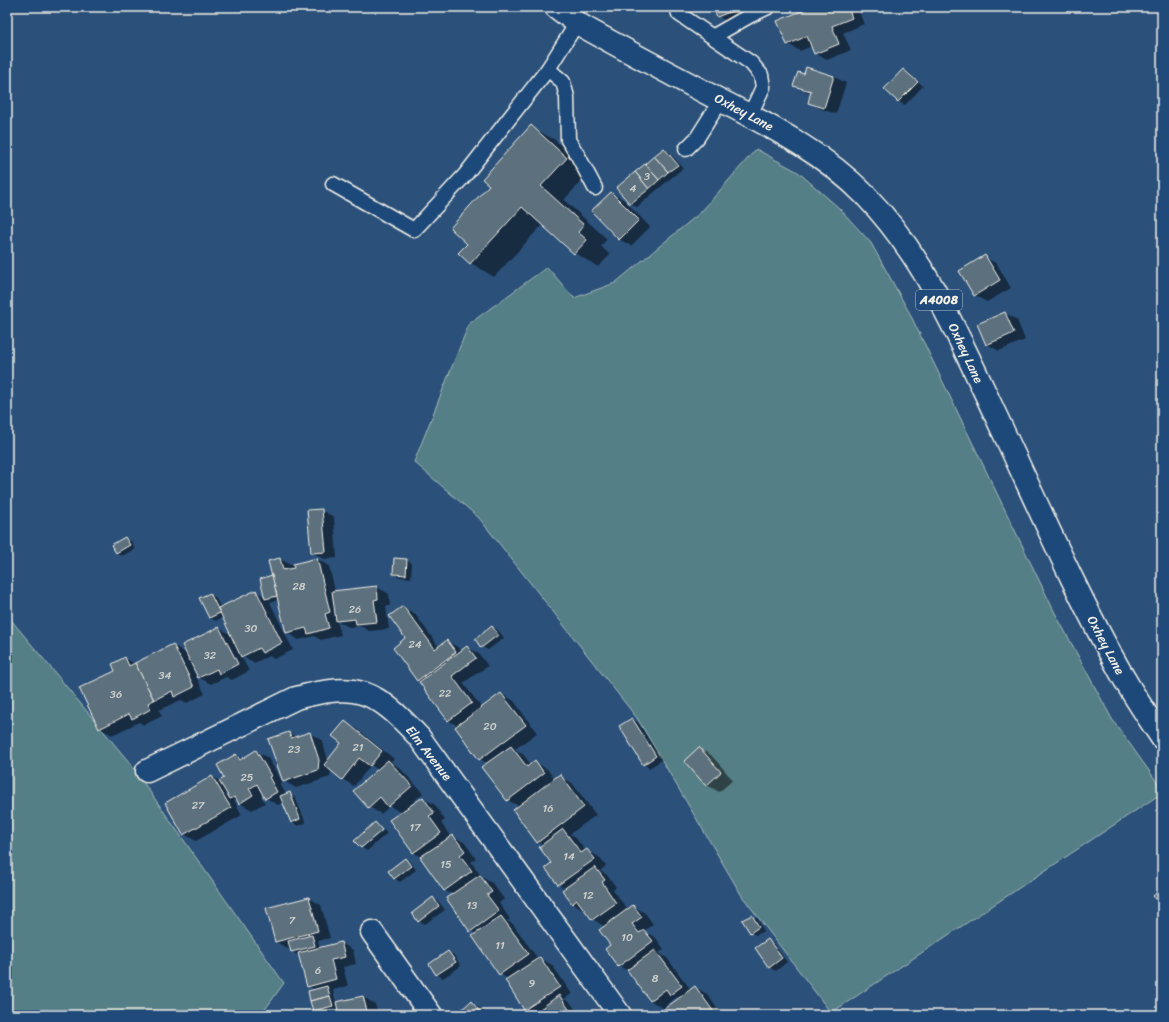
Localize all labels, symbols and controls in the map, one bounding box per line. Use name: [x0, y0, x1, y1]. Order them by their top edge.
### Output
street label: Oxhey Lane: [710, 87, 778, 137]
house number: 3: [644, 167, 650, 186]
house number: 4: [630, 179, 637, 198]
road number: A4008: [916, 290, 962, 310]
street label: Oxhey Lane: [942, 319, 990, 387]
house number: 28: [293, 577, 306, 596]
house number: 26: [349, 600, 361, 619]
street label: Oxhey Lane: [1081, 611, 1131, 679]
house number: 30: [245, 619, 258, 638]
house number: 24: [408, 635, 422, 654]
house number: 32: [204, 646, 217, 665]
house number: 34: [159, 666, 172, 685]
house number: 22: [439, 684, 452, 703]
house number: 36: [110, 685, 122, 704]
house number: 20: [483, 717, 497, 736]
street label: Elm Avenue: [400, 720, 458, 786]
house number: 21: [352, 738, 364, 757]
house number: 23: [288, 740, 300, 759]
house number: 25: [240, 768, 254, 787]
house number: 27: [192, 796, 205, 815]
house number: 16: [543, 799, 553, 818]
house number: 17: [410, 818, 421, 837]
house number: 14: [563, 847, 575, 866]
house number: 15: [440, 855, 452, 874]
house number: 12: [582, 886, 594, 905]
house number: 13: [467, 896, 477, 915]
house number: 7: [289, 911, 296, 930]
house number: 10: [621, 928, 633, 947]
house number: 11: [495, 936, 505, 955]
house number: 6: [315, 961, 321, 980]
house number: 8: [652, 969, 659, 988]
house number: 9: [529, 974, 536, 993]

